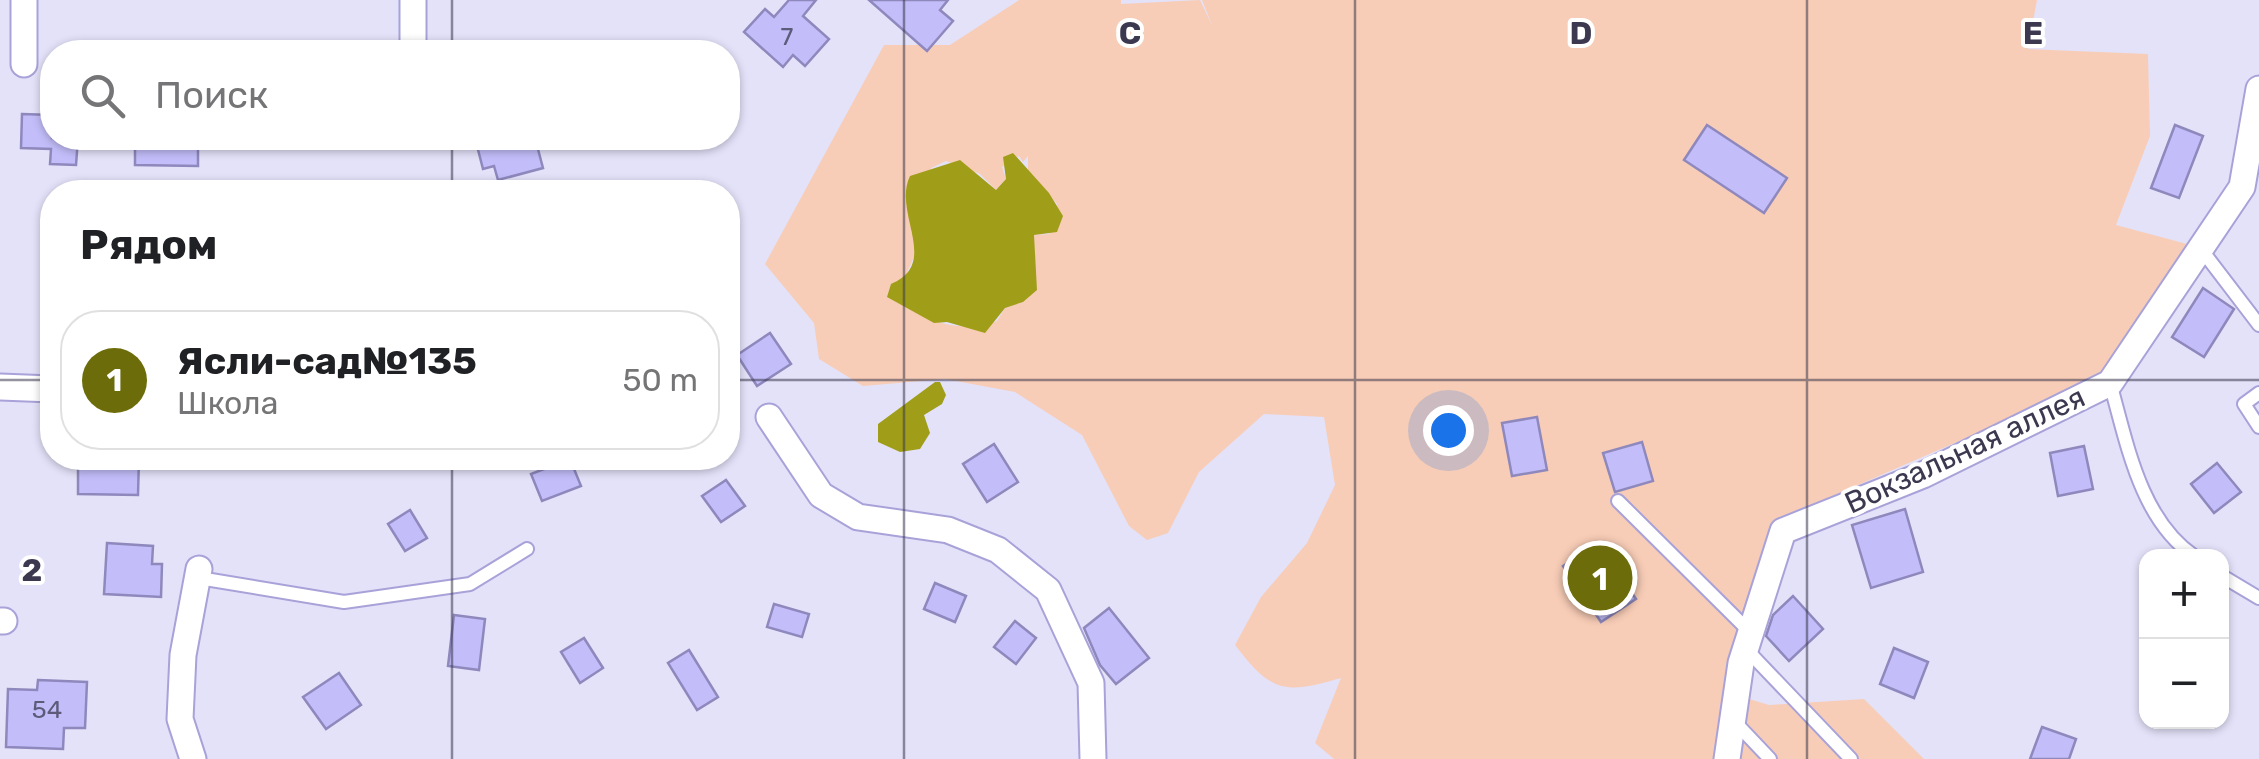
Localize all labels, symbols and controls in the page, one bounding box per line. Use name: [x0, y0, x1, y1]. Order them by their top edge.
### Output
text: C: [1119, 14, 1141, 52]
text: D: [1570, 14, 1592, 52]
text: E: [2023, 14, 2043, 52]
house number: 7: [781, 22, 794, 51]
search box: [40, 40, 740, 150]
icon: search: [75, 68, 130, 123]
text: Поиск: [155, 72, 268, 118]
text: Рядом: [80, 220, 217, 270]
text: Ясли-сад№135: [177, 338, 477, 384]
text: 1: [107, 361, 122, 399]
text: 50 m: [622, 361, 698, 399]
street label: Вокзальная аллея: [1839, 379, 2091, 521]
text: Школа: [177, 384, 278, 422]
your location: [1423, 405, 1474, 456]
pin: 1: [1568, 540, 1632, 616]
map controls: [2139, 549, 2229, 729]
button: +: [2139, 549, 2229, 639]
text: 2: [22, 551, 42, 589]
button: −: [2139, 639, 2229, 729]
house number: 54: [32, 695, 62, 724]

